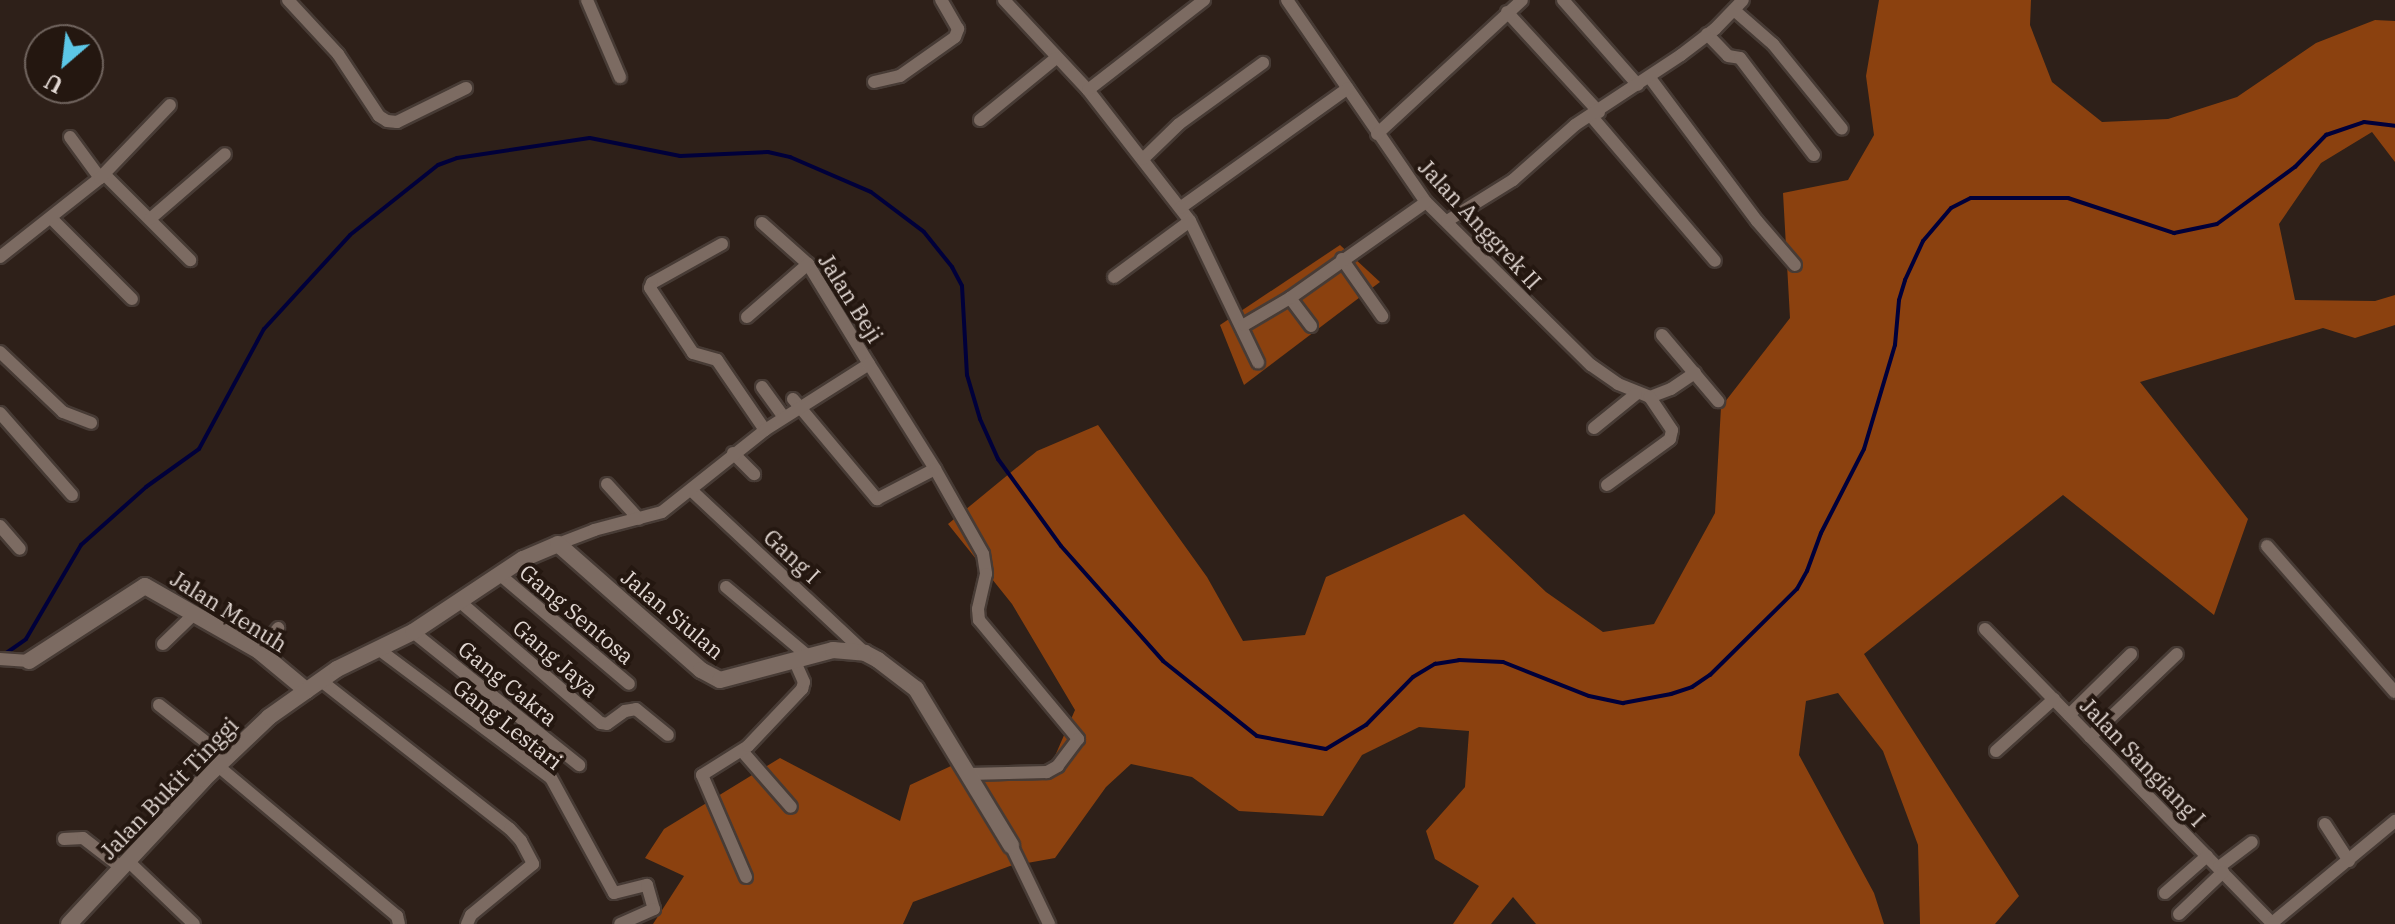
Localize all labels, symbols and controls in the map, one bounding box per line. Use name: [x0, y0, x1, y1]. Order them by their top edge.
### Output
north arrow: [24, 24, 104, 104]
text: U: [39, 67, 68, 101]
street label: Jalan Anggrek II: [1413, 154, 1547, 294]
street label: Jalan Beji: [813, 249, 889, 347]
street label: Gang I: [759, 524, 825, 588]
street label: Gang Sentosa: [515, 559, 639, 669]
street label: Jalan Siulan: [616, 563, 730, 665]
street label: Jalan Menuh: [166, 565, 292, 657]
street label: Gang Jaya: [508, 614, 604, 702]
street label: Gang Cakra: [453, 635, 563, 731]
street label: Gang Lestari: [448, 673, 568, 775]
street label: Jalan Sangiang I: [2075, 692, 2211, 832]
street label: Jalan Bukit Tinggi: [95, 712, 243, 864]

